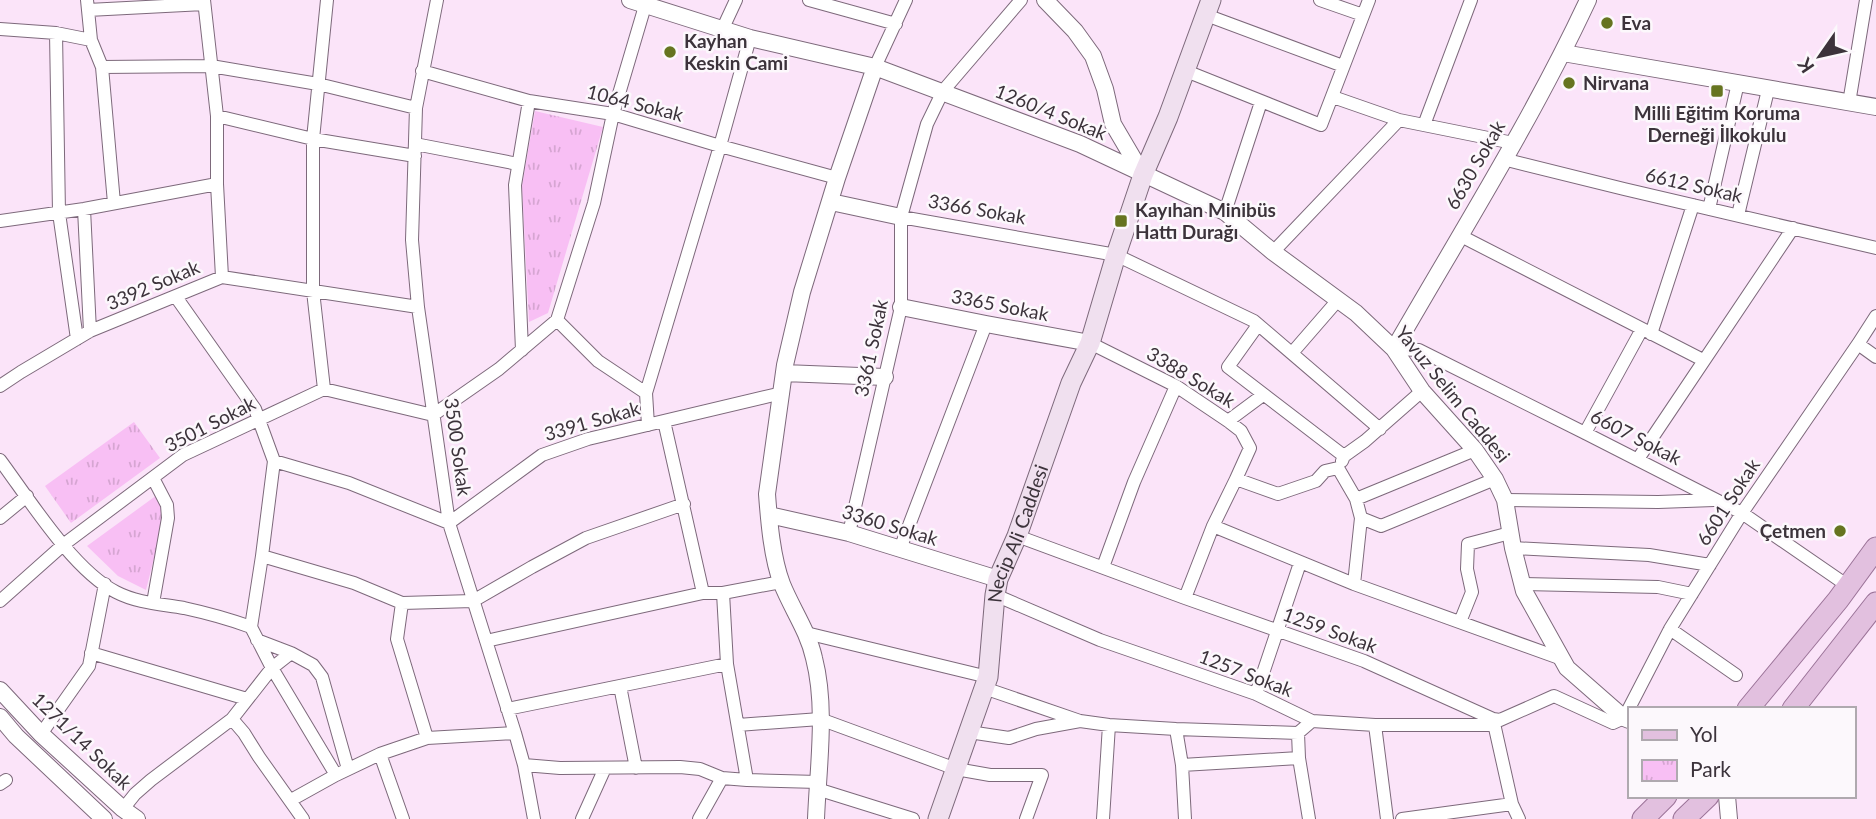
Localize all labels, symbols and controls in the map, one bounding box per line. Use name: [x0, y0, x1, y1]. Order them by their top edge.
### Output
place label: Eva: [1621, 11, 1651, 34]
marker: Eva: [1599, 15, 1615, 31]
north arrow: [1785, 21, 1855, 91]
place label: Kayhan Keskin Cami: [684, 29, 788, 74]
marker: Kayhan Keskin Cami: [662, 44, 678, 60]
text: K: [1792, 53, 1819, 78]
place label: Nirvana: [1583, 71, 1649, 94]
marker: Nirvana: [1561, 75, 1577, 91]
street label: 1064 Sokak: [584, 79, 686, 126]
street label: 1260/4 Sokak: [992, 79, 1111, 144]
marker: Milli Eğitim Koruma Derneği İlkokulu: [1709, 83, 1725, 99]
place label: Milli Eğitim Koruma Derneği İlkokulu: [1634, 101, 1800, 146]
street label: 6630 Sokak: [1440, 116, 1509, 213]
street label: 6612 Sokak: [1643, 162, 1745, 207]
street label: 3366 Sokak: [926, 189, 1028, 228]
place label: Kayıhan Minibüs Hattı Durağı: [1135, 198, 1276, 243]
marker: Kayıhan Minibüs Hattı Durağı: [1113, 213, 1129, 229]
street label: 3392 Sokak: [103, 255, 203, 314]
street label: 3365 Sokak: [949, 284, 1051, 325]
street label: 3361 Sokak: [849, 297, 892, 399]
street label: Yavuz Selim Caddesi: [1391, 321, 1515, 467]
street label: 3388 Sokak: [1143, 341, 1240, 412]
street label: 3501 Sokak: [161, 391, 259, 456]
street label: 3500 Sokak: [440, 396, 477, 498]
street label: 3391 Sokak: [541, 396, 643, 445]
street label: 6607 Sokak: [1587, 404, 1686, 469]
street label: 6601 Sokak: [1691, 454, 1764, 549]
street label: Necip Ali Caddesi: [982, 461, 1052, 604]
street label: 3360 Sokak: [840, 499, 941, 550]
place label: Çetmen: [1760, 519, 1826, 542]
marker: Çetmen: [1832, 523, 1848, 539]
street label: 1259 Sokak: [1280, 602, 1381, 657]
street label: 1257 Sokak: [1196, 644, 1297, 701]
street label: 1271/14 Sokak: [28, 687, 137, 794]
legend: [1628, 707, 1855, 798]
text: Yol: [1690, 721, 1718, 746]
text: Park: [1690, 756, 1731, 781]

